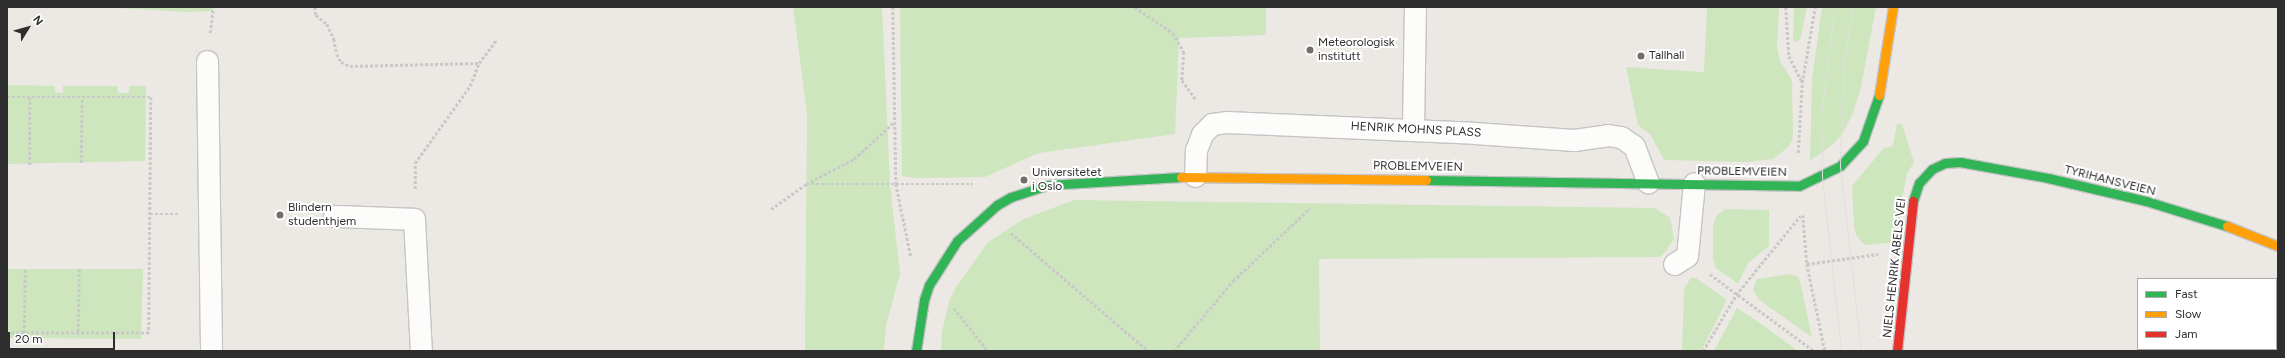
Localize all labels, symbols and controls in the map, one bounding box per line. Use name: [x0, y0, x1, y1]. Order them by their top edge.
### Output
north arrow: [8, 8, 48, 48]
text: N: [30, 13, 46, 28]
place label: Meteorologisk institutt: [1318, 36, 1395, 64]
marker: Meteorologisk institutt: [1305, 45, 1315, 55]
place label: Tallhall: [1649, 49, 1684, 63]
marker: Tallhall: [1636, 51, 1646, 61]
street label: HENRIK MOHNS PLASS: [1350, 119, 1482, 141]
street label: PROBLEMVEIEN: [1373, 159, 1463, 175]
street label: TYRIHANSVEIEN: [2063, 163, 2157, 199]
street label: PROBLEMVEIEN: [1697, 164, 1787, 180]
place label: Universitetet i Oslo: [1032, 166, 1102, 194]
marker: Universitetet i Oslo: [1019, 175, 1029, 185]
street label: NIELS HENRIK ABELS VEI: [1880, 197, 1910, 339]
place label: Blindern studenthjem: [288, 201, 356, 229]
marker: Blindern studenthjem: [275, 210, 285, 220]
legend: [2137, 278, 2277, 350]
text: Fast: [2175, 287, 2198, 301]
text: Slow: [2175, 307, 2201, 321]
scale bar: [10, 324, 117, 350]
text: Jam: [2175, 327, 2198, 341]
text: 20 m: [15, 332, 43, 346]

